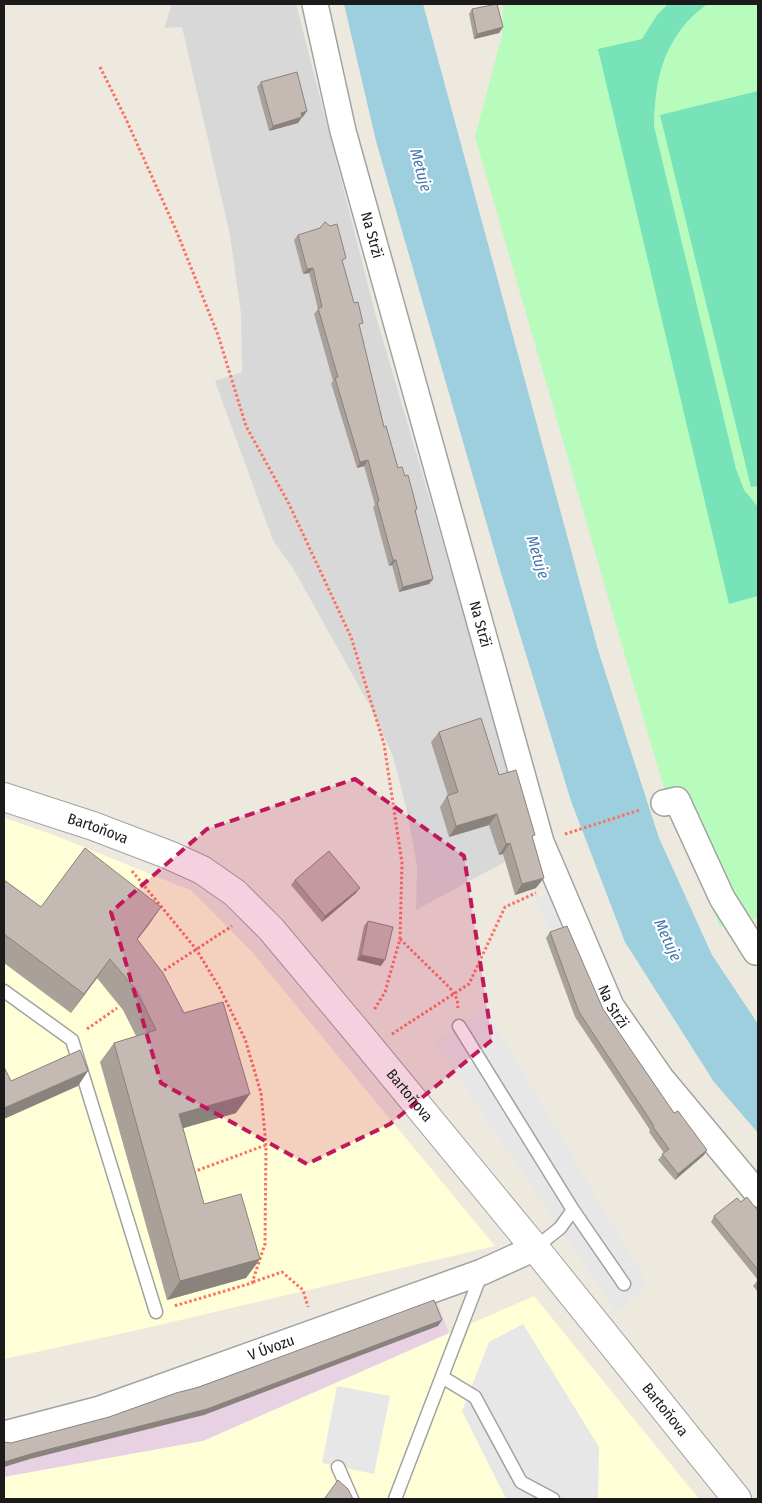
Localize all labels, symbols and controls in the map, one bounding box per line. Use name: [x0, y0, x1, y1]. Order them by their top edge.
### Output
water label: Metuje: [406, 146, 436, 194]
street label: Na Strži: [357, 210, 387, 260]
water label: Metuje: [522, 533, 554, 581]
street label: Na Strži: [465, 599, 495, 649]
street label: Bartoňova: [65, 809, 131, 848]
water label: Metuje: [650, 916, 686, 964]
street label: Na Strži: [594, 982, 633, 1032]
street label: Bartoňova: [383, 1065, 437, 1126]
street label: V Úvozu: [245, 1331, 297, 1364]
street label: Bartoňova: [638, 1380, 692, 1440]

